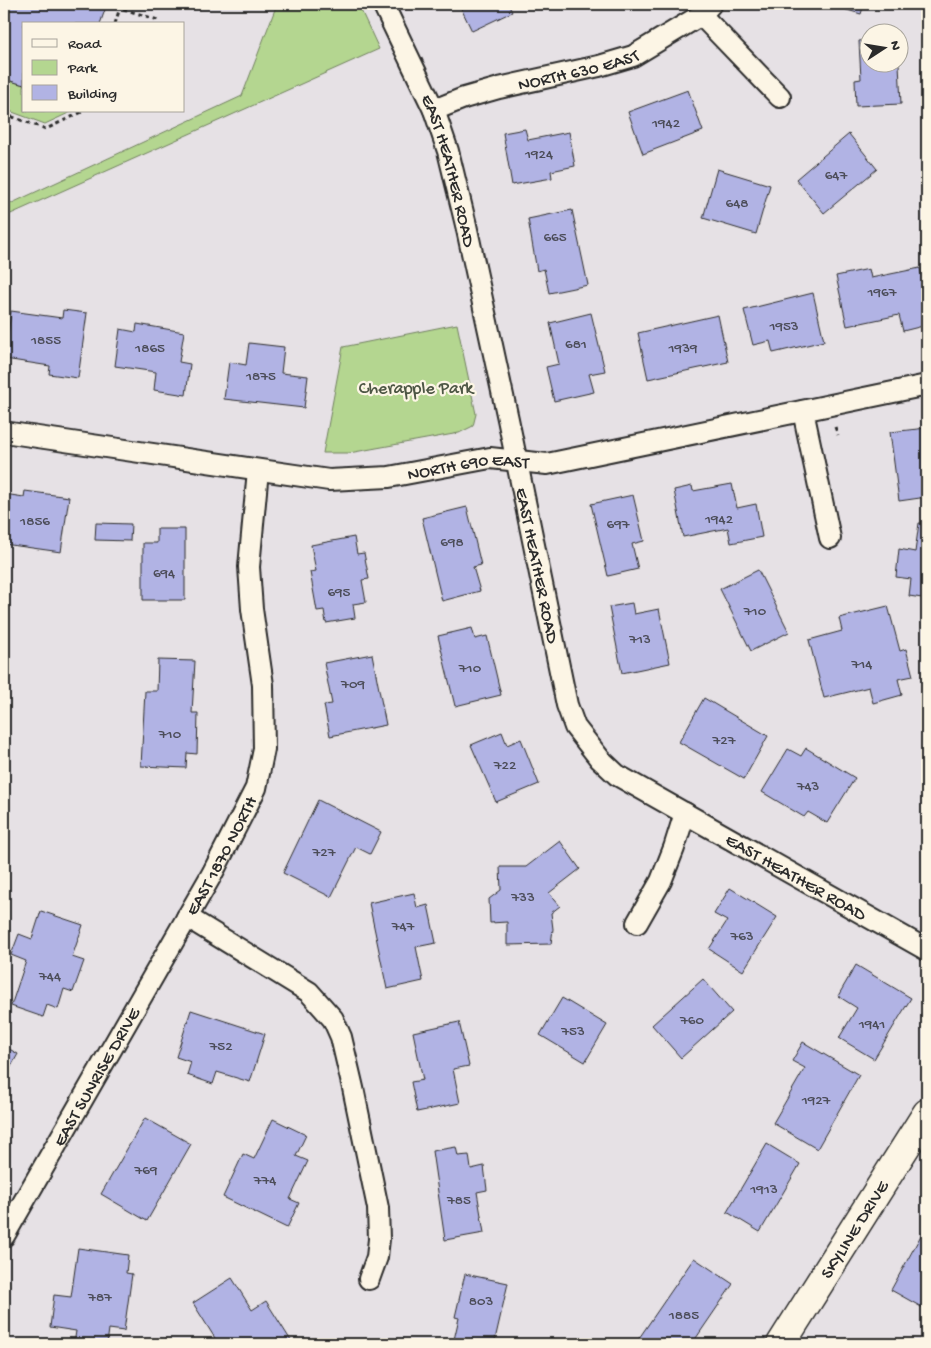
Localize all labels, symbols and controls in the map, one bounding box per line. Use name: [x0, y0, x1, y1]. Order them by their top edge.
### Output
legend: [22, 22, 185, 112]
north arrow: [858, 22, 908, 72]
text: Road: [68, 36, 102, 54]
text: N: [885, 40, 904, 52]
street label: NORTH 630 EAST: [516, 46, 645, 97]
text: Park: [67, 60, 98, 78]
text: Building: [67, 86, 117, 104]
street label: EAST HEATHER ROAD: [415, 91, 479, 250]
house number: 1942: [651, 115, 680, 133]
house number: 1924: [524, 146, 553, 164]
house number: 647: [825, 167, 848, 185]
house number: 648: [726, 195, 748, 213]
house number: 665: [543, 229, 567, 247]
house number: 1967: [867, 284, 898, 302]
house number: 1953: [768, 318, 799, 336]
house number: 1855: [30, 332, 61, 350]
house number: 681: [565, 336, 587, 354]
house number: 1865: [134, 340, 165, 358]
house number: 1939: [668, 340, 698, 358]
house number: 1875: [245, 368, 276, 386]
park label: Cherapple Park: [359, 379, 475, 400]
street label: NORTH 690 EAST: [406, 450, 531, 486]
street label: EAST HEATHER ROAD: [509, 486, 562, 646]
house number: 1942: [704, 511, 733, 529]
house number: 1856: [19, 513, 50, 531]
house number: 697: [607, 516, 631, 534]
house number: 698: [440, 534, 464, 552]
house number: 694: [153, 565, 175, 583]
house number: 695: [327, 584, 351, 602]
house number: 710: [743, 603, 767, 621]
house number: 713: [628, 631, 651, 649]
house number: 714: [851, 656, 872, 674]
house number: 710: [458, 660, 482, 678]
house number: 709: [340, 676, 365, 694]
house number: 710: [158, 726, 182, 744]
house number: 727: [712, 732, 737, 750]
house number: 722: [493, 757, 516, 775]
house number: 743: [796, 778, 820, 796]
street label: EAST 1870 NORTH: [182, 793, 263, 920]
street label: EAST HEATHER ROAD: [721, 830, 869, 927]
house number: 727: [312, 844, 337, 862]
house number: 733: [510, 889, 535, 907]
house number: 747: [391, 918, 416, 936]
house number: 763: [729, 928, 754, 946]
house number: 744: [38, 968, 61, 986]
street label: EAST SUNRISE DRIVE: [50, 1004, 146, 1151]
house number: 760: [679, 1012, 704, 1030]
house number: 1941: [858, 1016, 885, 1034]
house number: 753: [560, 1023, 585, 1041]
house number: 752: [208, 1038, 233, 1056]
house number: 1927: [801, 1092, 832, 1110]
house number: 769: [134, 1162, 158, 1180]
house number: 774: [253, 1172, 276, 1190]
street label: SKYLINE DRIVE: [817, 1177, 895, 1283]
house number: 1913: [749, 1181, 778, 1199]
house number: 785: [446, 1192, 471, 1210]
house number: 787: [87, 1289, 113, 1307]
house number: 803: [469, 1293, 493, 1311]
house number: 1885: [668, 1307, 699, 1325]

